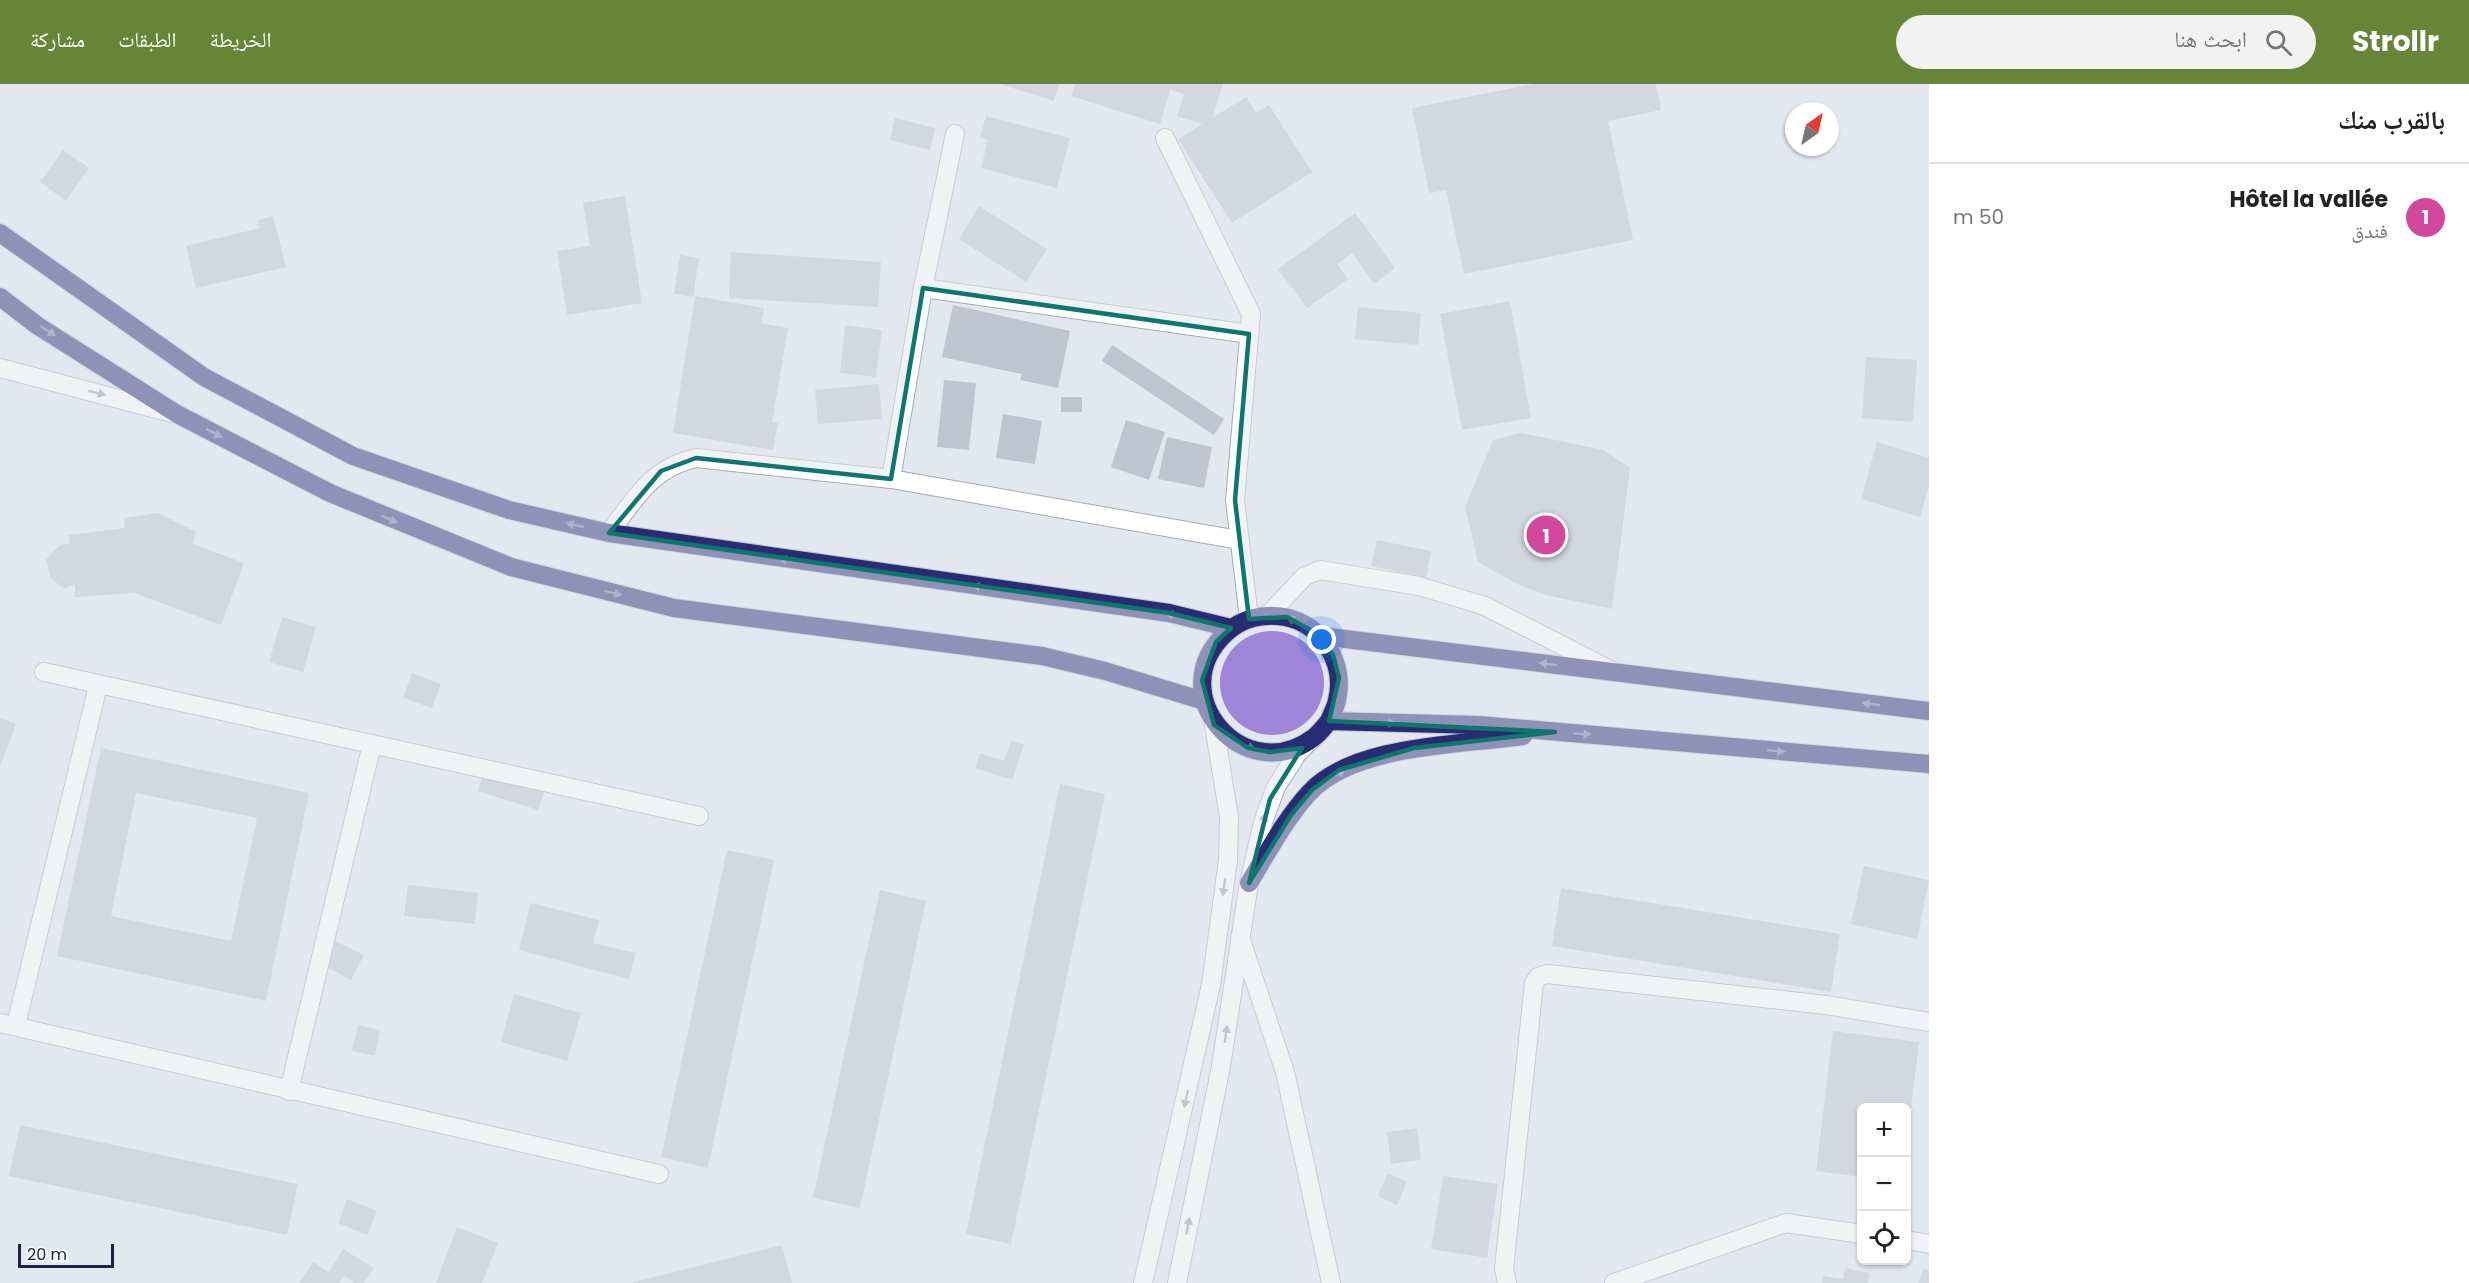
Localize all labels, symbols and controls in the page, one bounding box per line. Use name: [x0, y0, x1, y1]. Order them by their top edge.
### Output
search box: [1896, 15, 2316, 69]
text: Strollr: [2352, 22, 2439, 61]
text: ابحث هنا: [2174, 24, 2247, 55]
text: مشاركة: [30, 25, 85, 54]
text: الطبقات: [118, 25, 177, 54]
text: الخريطة: [210, 25, 271, 54]
icon: search: [2262, 26, 2295, 59]
north arrow: [1785, 102, 1839, 156]
text: بالقرب منك: [2338, 102, 2445, 138]
text: Hôtel la vallée: [2229, 184, 2388, 215]
text: 50 m: [1953, 203, 2004, 231]
text: 1: [2422, 203, 2429, 231]
text: فندق: [2351, 217, 2388, 245]
one-way arrow: [39, 326, 56, 337]
one-way arrow: [88, 389, 106, 399]
one-way arrow: [206, 428, 223, 438]
pin: 1: [1526, 512, 1566, 558]
one-way arrow: [380, 514, 398, 524]
one-way arrow: [566, 520, 584, 530]
one-way arrow: [779, 555, 798, 564]
one-way arrow: [972, 582, 991, 591]
one-way arrow: [604, 589, 623, 599]
one-way arrow: [1165, 610, 1184, 619]
one-way arrow: [1286, 616, 1304, 626]
your location: [1307, 625, 1336, 654]
one-way arrow: [1538, 659, 1557, 668]
one-way arrow: [1861, 699, 1880, 708]
one-way arrow: [1377, 718, 1396, 728]
one-way arrow: [1572, 729, 1591, 739]
one-way arrow: [1238, 742, 1256, 751]
one-way arrow: [1766, 746, 1785, 756]
one-way arrow: [1329, 768, 1345, 779]
one-way arrow: [1259, 813, 1268, 831]
one-way arrow: [1219, 877, 1229, 896]
one-way arrow: [1221, 1025, 1230, 1044]
one-way arrow: [1181, 1090, 1190, 1109]
map controls: [1857, 1103, 1911, 1265]
button: +: [1857, 1103, 1911, 1157]
button: −: [1857, 1157, 1911, 1211]
button: locate: [1857, 1211, 1911, 1265]
one-way arrow: [1184, 1216, 1193, 1235]
scale bar: [18, 1241, 114, 1268]
text: 20 m: [27, 1243, 67, 1266]

